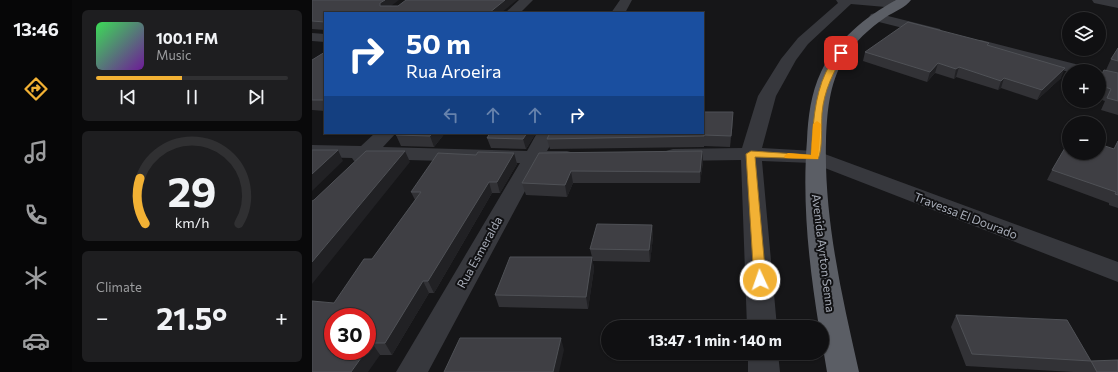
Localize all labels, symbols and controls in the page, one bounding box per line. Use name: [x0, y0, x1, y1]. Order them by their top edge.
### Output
map controls: [1062, 12, 1106, 160]
button: layers: [1062, 12, 1106, 56]
text: 13:46: [13, 18, 59, 40]
text: 50 m: [406, 26, 471, 60]
icon: right: [340, 28, 392, 80]
text: 100.1 FM: [156, 29, 218, 47]
pin: [824, 36, 858, 70]
icon: arrive: [830, 42, 852, 64]
text: Music: [156, 47, 191, 63]
text: Rua Aroeira: [406, 60, 501, 82]
button: +: [1062, 64, 1106, 108]
icon: directions: [22, 75, 50, 103]
icon: previous: [117, 86, 139, 108]
icon: pause: [181, 86, 203, 108]
icon: next: [245, 86, 267, 108]
icon: left: [440, 104, 462, 126]
icon: ahead: [482, 104, 504, 126]
icon: ahead: [524, 104, 546, 126]
icon: right: [566, 104, 588, 126]
button: −: [1062, 116, 1106, 160]
icon: music: [22, 138, 50, 166]
text: 29: [167, 165, 217, 216]
street label: Travessa El Dourado: [912, 189, 1020, 241]
street label: Avenida Ayrton Senna: [810, 193, 838, 313]
icon: phone: [22, 201, 50, 229]
text: km/h: [175, 213, 209, 231]
street label: Rua Esmeralda: [454, 214, 504, 290]
position arrow: [739, 259, 781, 301]
icon: climate: [22, 264, 50, 292]
text: Climate: [96, 279, 142, 295]
text: 21.5°: [156, 299, 227, 336]
text: −: [96, 304, 109, 331]
text: +: [275, 304, 288, 331]
speed limit sign: 30: [324, 308, 376, 360]
icon: car: [22, 327, 50, 355]
text: 13:47 · 1 min · 140 m: [648, 331, 782, 349]

